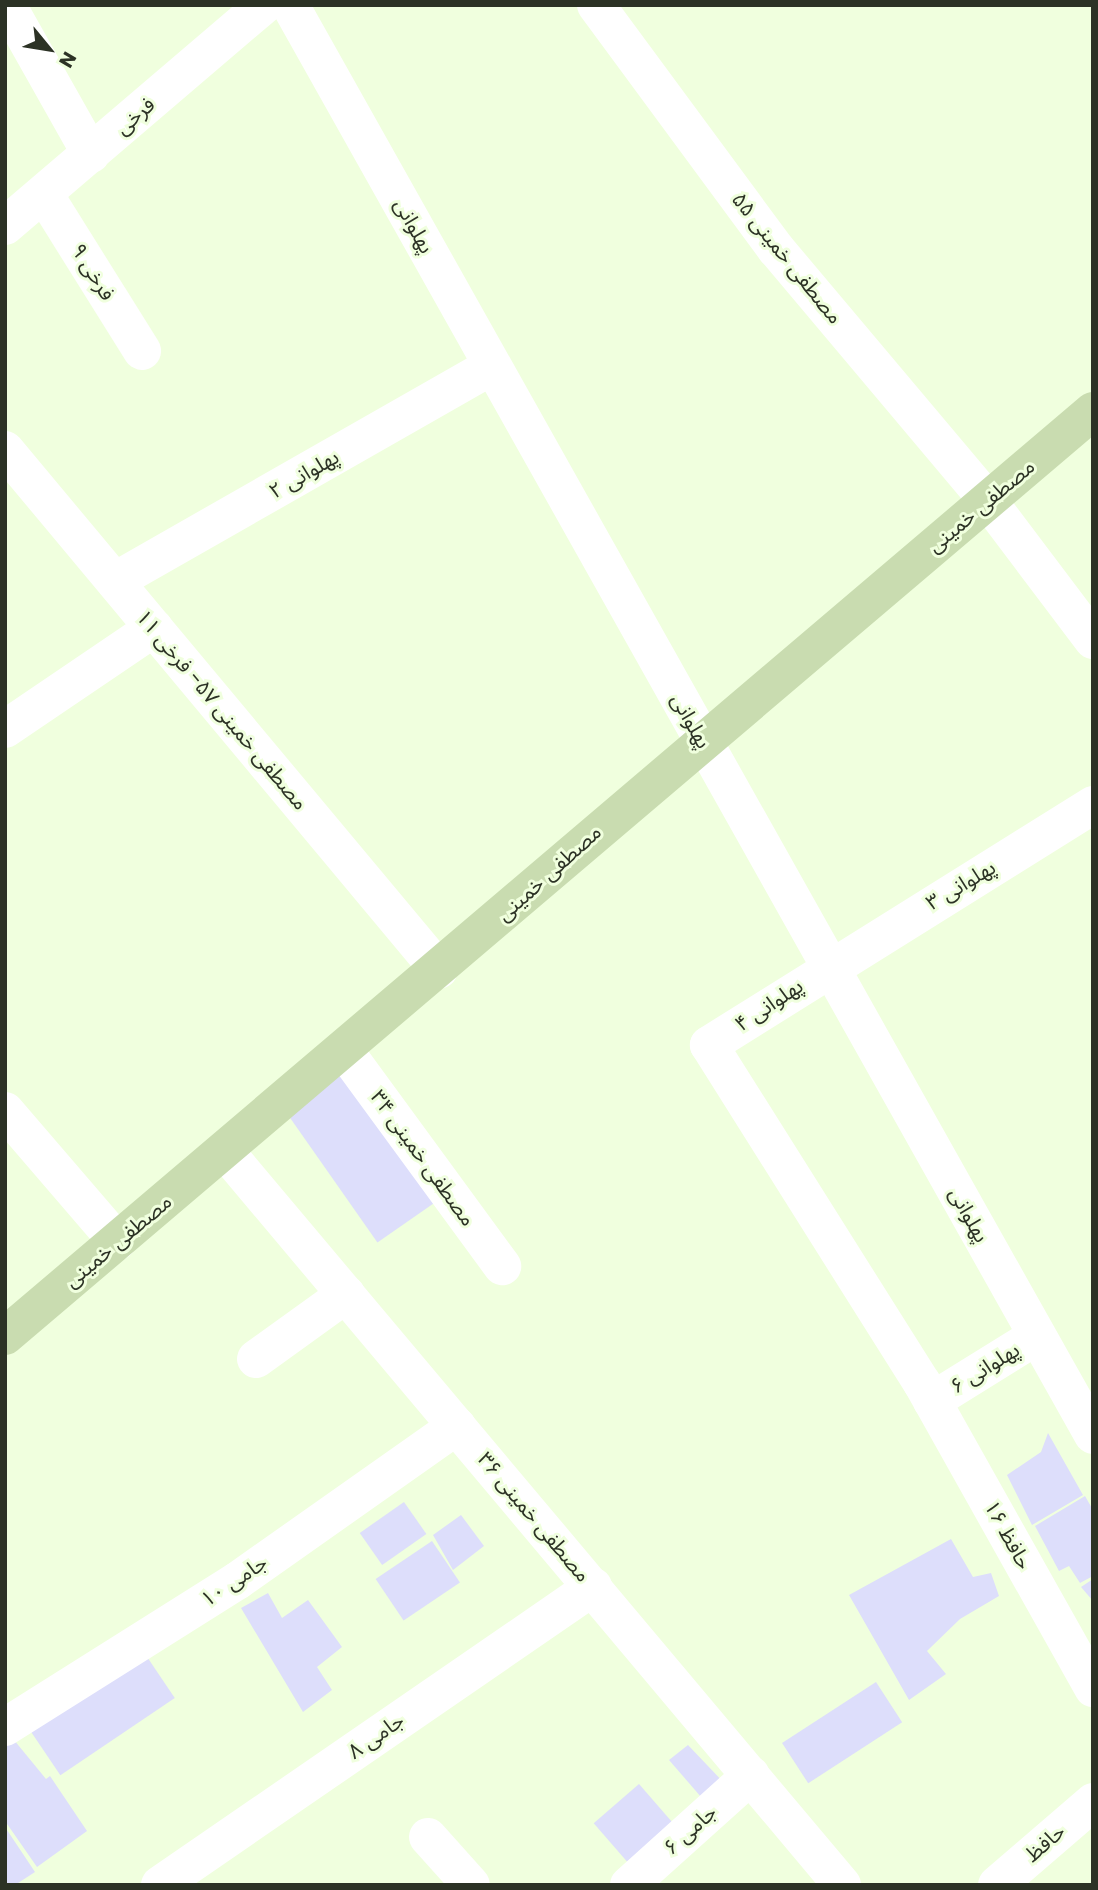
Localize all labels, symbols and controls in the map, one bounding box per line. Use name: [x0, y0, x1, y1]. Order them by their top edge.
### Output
north arrow: [14, 14, 84, 84]
text: N: [52, 47, 83, 73]
street label: فرخی: [110, 92, 160, 140]
street label: مصطفی خمینی ۵۵: [726, 187, 848, 329]
street label: پهلوانی: [389, 194, 439, 258]
street label: فرخی ۹: [66, 239, 120, 305]
street label: پهلوانی ۲: [264, 444, 344, 504]
street label: مصطفی خمینی: [922, 454, 1040, 558]
street label: مصطفی خمینی ۵۷- فرخی ۱۱: [131, 605, 313, 815]
street label: پهلوانی: [666, 689, 716, 753]
street label: مصطفی خمینی: [491, 819, 607, 927]
street label: پهلوانی ۳: [922, 854, 1000, 916]
street label: پهلوانی ۴: [730, 973, 808, 1037]
street label: مصطفی خمینی ۳۴: [365, 1085, 481, 1231]
street label: پهلوانی: [944, 1183, 994, 1247]
street label: مصطفی خمینی: [59, 1189, 177, 1293]
street label: پهلوانی ۶: [946, 1337, 1024, 1399]
street label: مصطفی خمینی ۳۶: [472, 1447, 596, 1587]
street label: حافظ ۱۶: [979, 1496, 1037, 1574]
street label: جامی ۱۰: [196, 1550, 272, 1612]
street label: جامی ۸: [343, 1708, 409, 1764]
street label: جامی ۶: [658, 1800, 722, 1860]
street label: حافظ: [1020, 1819, 1070, 1867]

